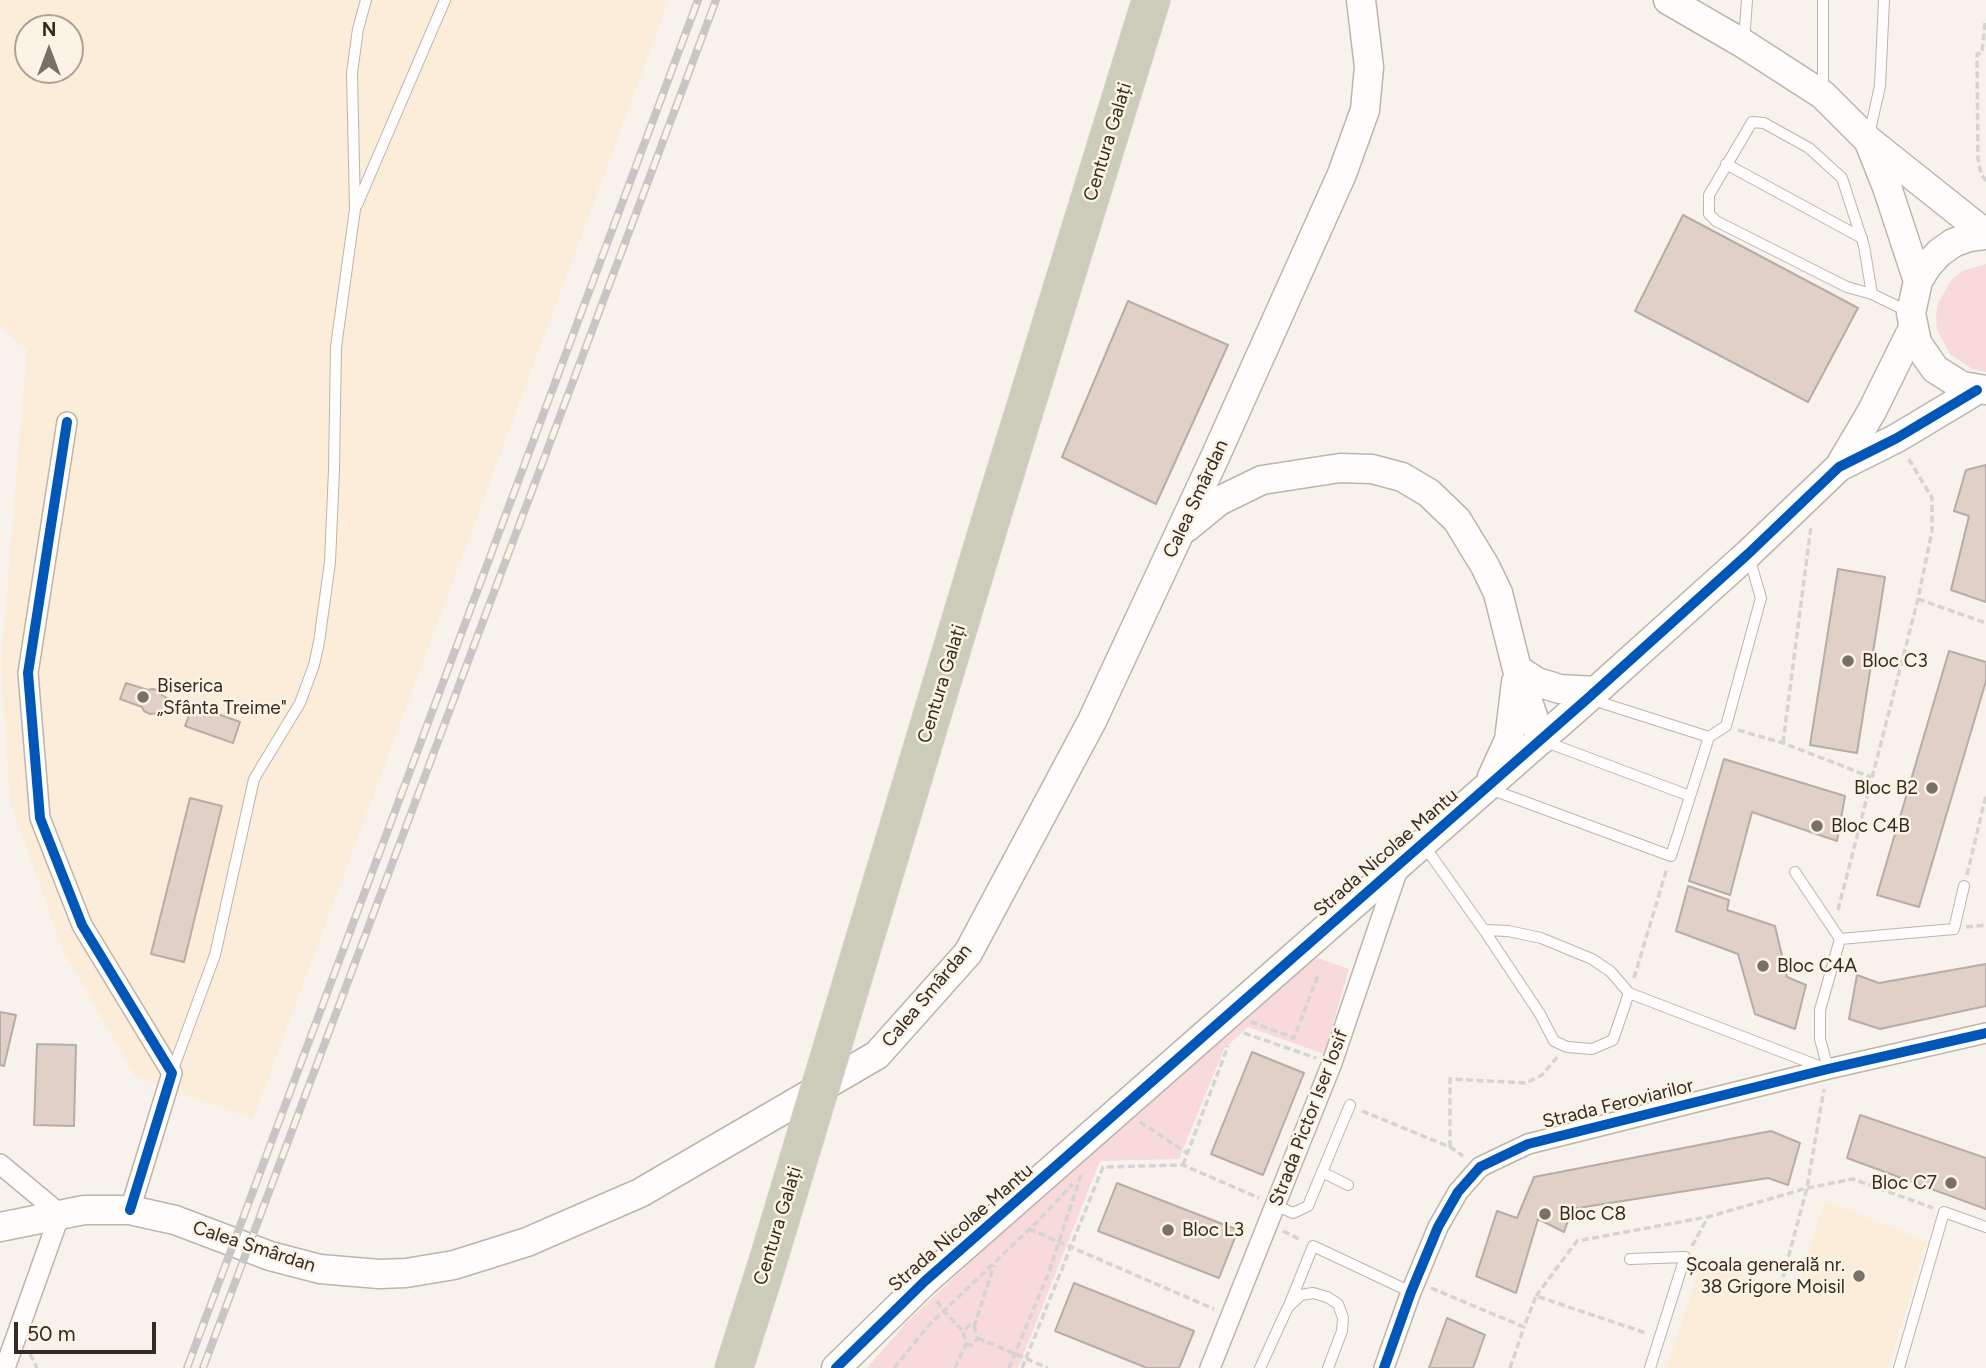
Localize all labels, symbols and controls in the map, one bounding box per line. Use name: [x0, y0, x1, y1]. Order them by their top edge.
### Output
north arrow: [14, 14, 84, 84]
text: N: [42, 18, 56, 41]
street label: Centura Galați: [1079, 80, 1137, 204]
street label: Calea Smârdan: [1159, 436, 1233, 562]
street label: Centura Galați: [913, 622, 971, 746]
place label: Bloc C3: [1862, 650, 1928, 672]
marker: Bloc C3: [1840, 653, 1856, 669]
place label: Biserica „Sfânta Treime": [157, 675, 287, 719]
marker: Biserica „Sfânta Treime": [135, 689, 151, 705]
place label: Bloc B2: [1854, 777, 1918, 799]
marker: Bloc B2: [1924, 780, 1940, 796]
street label: Strada Nicolae Mantu: [1309, 784, 1463, 922]
place label: Bloc C4B: [1831, 815, 1910, 837]
marker: Bloc C4B: [1809, 818, 1825, 834]
street label: Calea Smârdan: [877, 940, 977, 1052]
place label: Bloc C4A: [1777, 955, 1857, 977]
marker: Bloc C4A: [1755, 958, 1771, 974]
street label: Strada Pictor Iser Iosif: [1265, 1026, 1353, 1210]
street label: Strada Feroviarilor: [1540, 1074, 1696, 1134]
street label: Strada Nicolae Mantu: [884, 1159, 1038, 1297]
street label: Centura Galați: [749, 1164, 807, 1288]
place label: Bloc C7: [1871, 1172, 1937, 1194]
marker: Bloc C7: [1943, 1175, 1959, 1191]
place label: Bloc C8: [1559, 1203, 1626, 1225]
marker: Bloc C8: [1537, 1206, 1553, 1222]
street label: Calea Smârdan: [190, 1216, 318, 1278]
place label: Bloc L3: [1182, 1219, 1244, 1241]
marker: Bloc L3: [1160, 1222, 1176, 1238]
place label: Școala generală nr. 38 Grigore Moisil: [1686, 1254, 1845, 1298]
marker: Școala generală nr. 38 Grigore Moisil: [1851, 1268, 1867, 1284]
scale bar: [18, 1308, 159, 1352]
text: 50 m: [27, 1321, 76, 1346]

